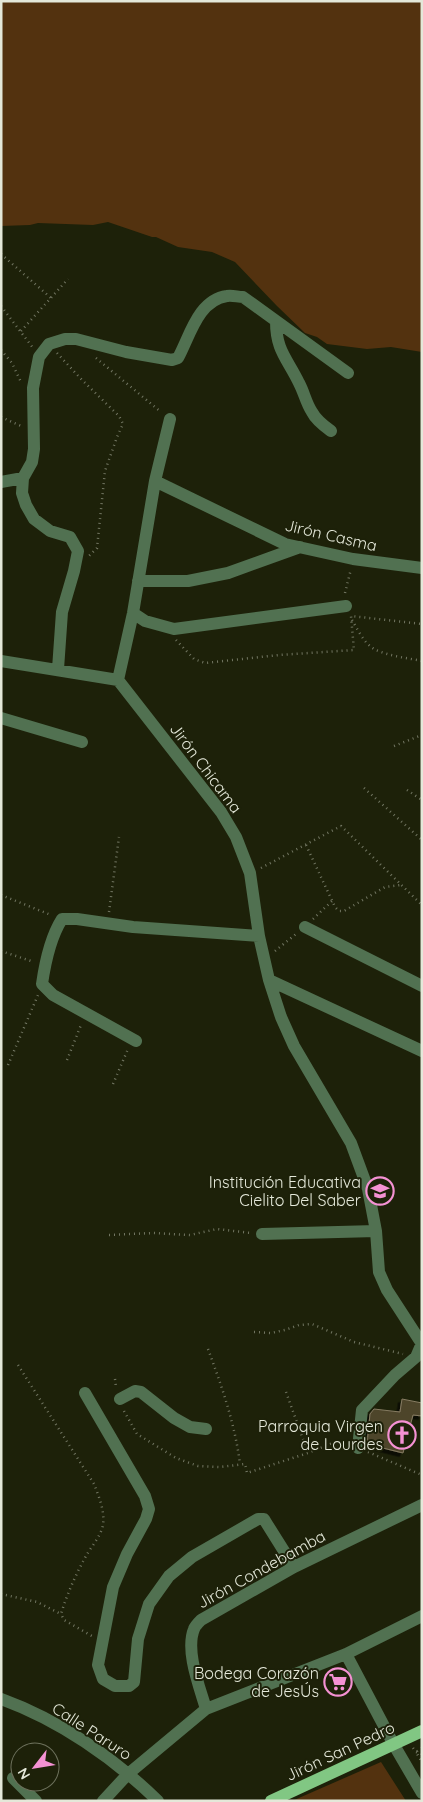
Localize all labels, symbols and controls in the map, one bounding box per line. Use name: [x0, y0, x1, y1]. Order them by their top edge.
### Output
street label: Jirón Casma: [283, 515, 379, 555]
street label: Jirón Chicama: [166, 719, 246, 817]
place label: Institución Educativa Cielito Del Saber: [209, 1172, 361, 1210]
school or university icon: Institución Educativa Cielito Del Saber: [365, 1176, 395, 1206]
place label: Parroquia Virgen de Lourdes: [258, 1416, 383, 1454]
church icon: Parroquia Virgen de Lourdes: [387, 1420, 417, 1450]
street label: Jirón Condebamba: [193, 1525, 329, 1613]
place label: Bodega Corazón de JesÚs: [194, 1663, 319, 1701]
supermarket icon: Bodega Corazón de JesÚs: [323, 1667, 353, 1697]
street label: Calle Paruro: [49, 1698, 135, 1764]
street label: Jirón San Pedro: [282, 1717, 398, 1785]
north arrow: [10, 1742, 60, 1792]
text: N: [13, 1765, 34, 1783]

